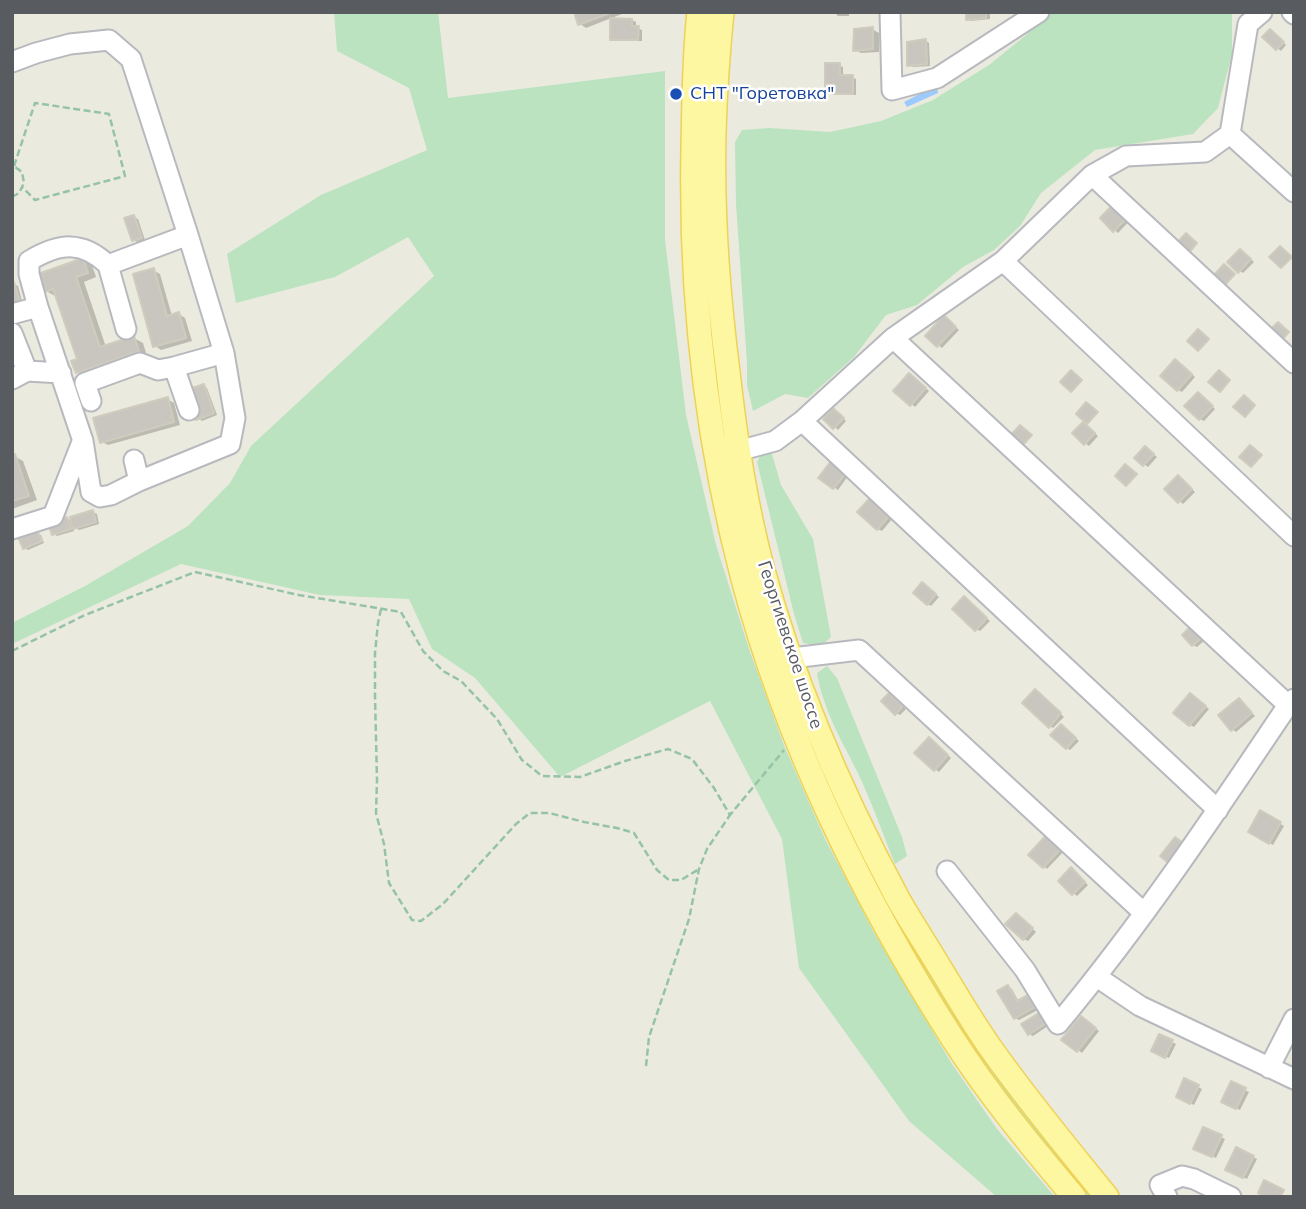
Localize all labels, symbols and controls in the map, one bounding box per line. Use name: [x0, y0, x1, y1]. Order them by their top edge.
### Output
place label: СНТ "Горетовка": [690, 83, 834, 105]
marker: СНТ "Горетовка": [668, 86, 684, 102]
street label: Георгиевское шоссе: [753, 558, 827, 732]

